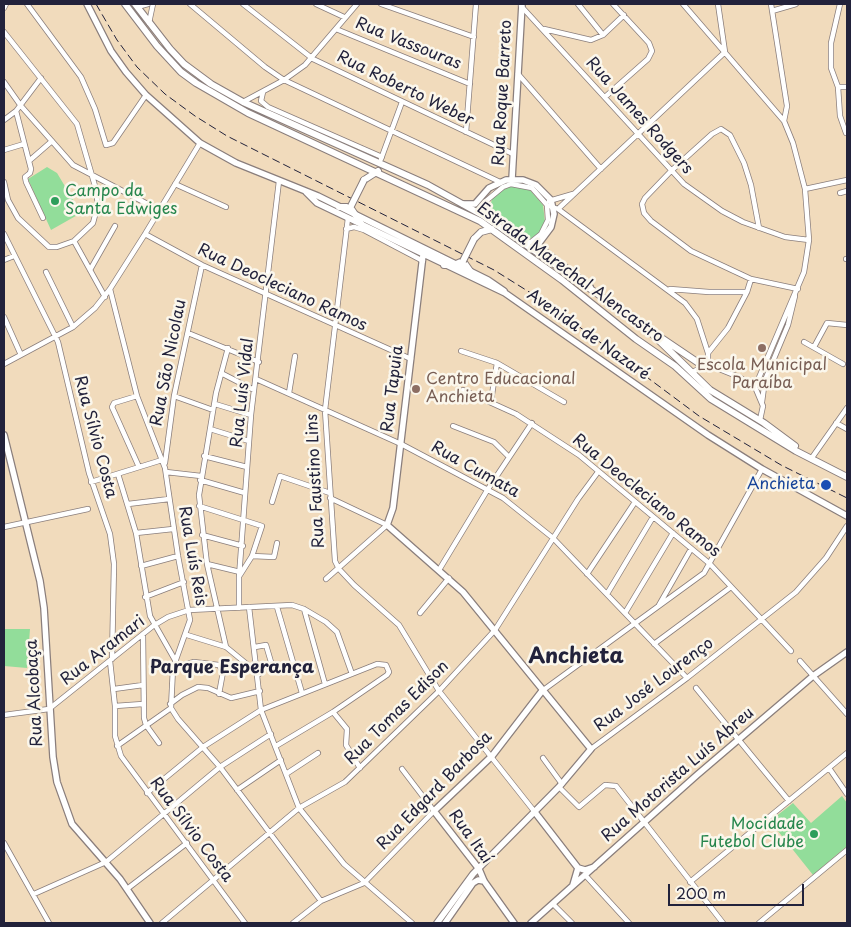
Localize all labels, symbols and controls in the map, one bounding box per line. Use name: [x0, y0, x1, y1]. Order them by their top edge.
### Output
street label: Rua Vassouras: [352, 14, 464, 74]
street label: Rua Roque Barreto: [490, 19, 516, 167]
street label: Rua Roberto Weber: [333, 47, 477, 131]
street label: Rua James Rodgers: [581, 54, 697, 178]
place label: Campo da Santa Edwiges: [65, 182, 177, 220]
marker: Campo da Santa Edwiges: [49, 195, 61, 207]
street label: Estrada Marechal Alencastro: [473, 199, 667, 347]
street label: Rua Deocleciano Ramos: [194, 240, 370, 336]
street label: Avenida de Nazaré: [523, 285, 653, 385]
street label: Rua São Nicolau: [147, 298, 191, 428]
street label: Rua Luís Vidal: [228, 337, 258, 449]
marker: Escola Municipal Paraíba: [756, 342, 768, 354]
street label: Rua Tapuia: [378, 344, 408, 434]
place label: Escola Municipal Paraíba: [697, 356, 827, 394]
place label: Centro Educacional Anchieta: [426, 370, 575, 408]
street label: Rua Sílvio Costa: [69, 374, 121, 500]
marker: Centro Educacional Anchieta: [410, 383, 422, 395]
street label: Rua Faustino Lins: [303, 413, 329, 549]
street label: Rua Deocleciano Ramos: [568, 431, 724, 561]
street label: Rua Cumata: [427, 438, 523, 502]
place label: Anchieta: [747, 475, 815, 495]
marker: Anchieta: [819, 478, 833, 492]
street label: Rua Luís Reis: [174, 505, 210, 607]
street label: Rua Aramari: [57, 612, 149, 690]
street label: Rua José Lourenço: [591, 634, 717, 736]
street label: Rua Alcobaça: [23, 639, 47, 747]
district label: Anchieta: [528, 644, 624, 670]
district label: Parque Esperança: [150, 657, 314, 679]
street label: Rua Tomas Edison: [341, 657, 453, 769]
street label: Rua Motorista Luís Abreu: [598, 704, 758, 846]
street label: Rua Edgard Barbosa: [374, 728, 496, 854]
street label: Rua Sílvio Costa: [145, 774, 237, 886]
street label: Rua Itaí: [444, 806, 496, 868]
place label: Mocidade Futebol Clube: [700, 815, 804, 853]
marker: Mocidade Futebol Clube: [808, 828, 820, 840]
scale bar: [671, 874, 807, 906]
text: 200 m: [676, 881, 726, 904]

